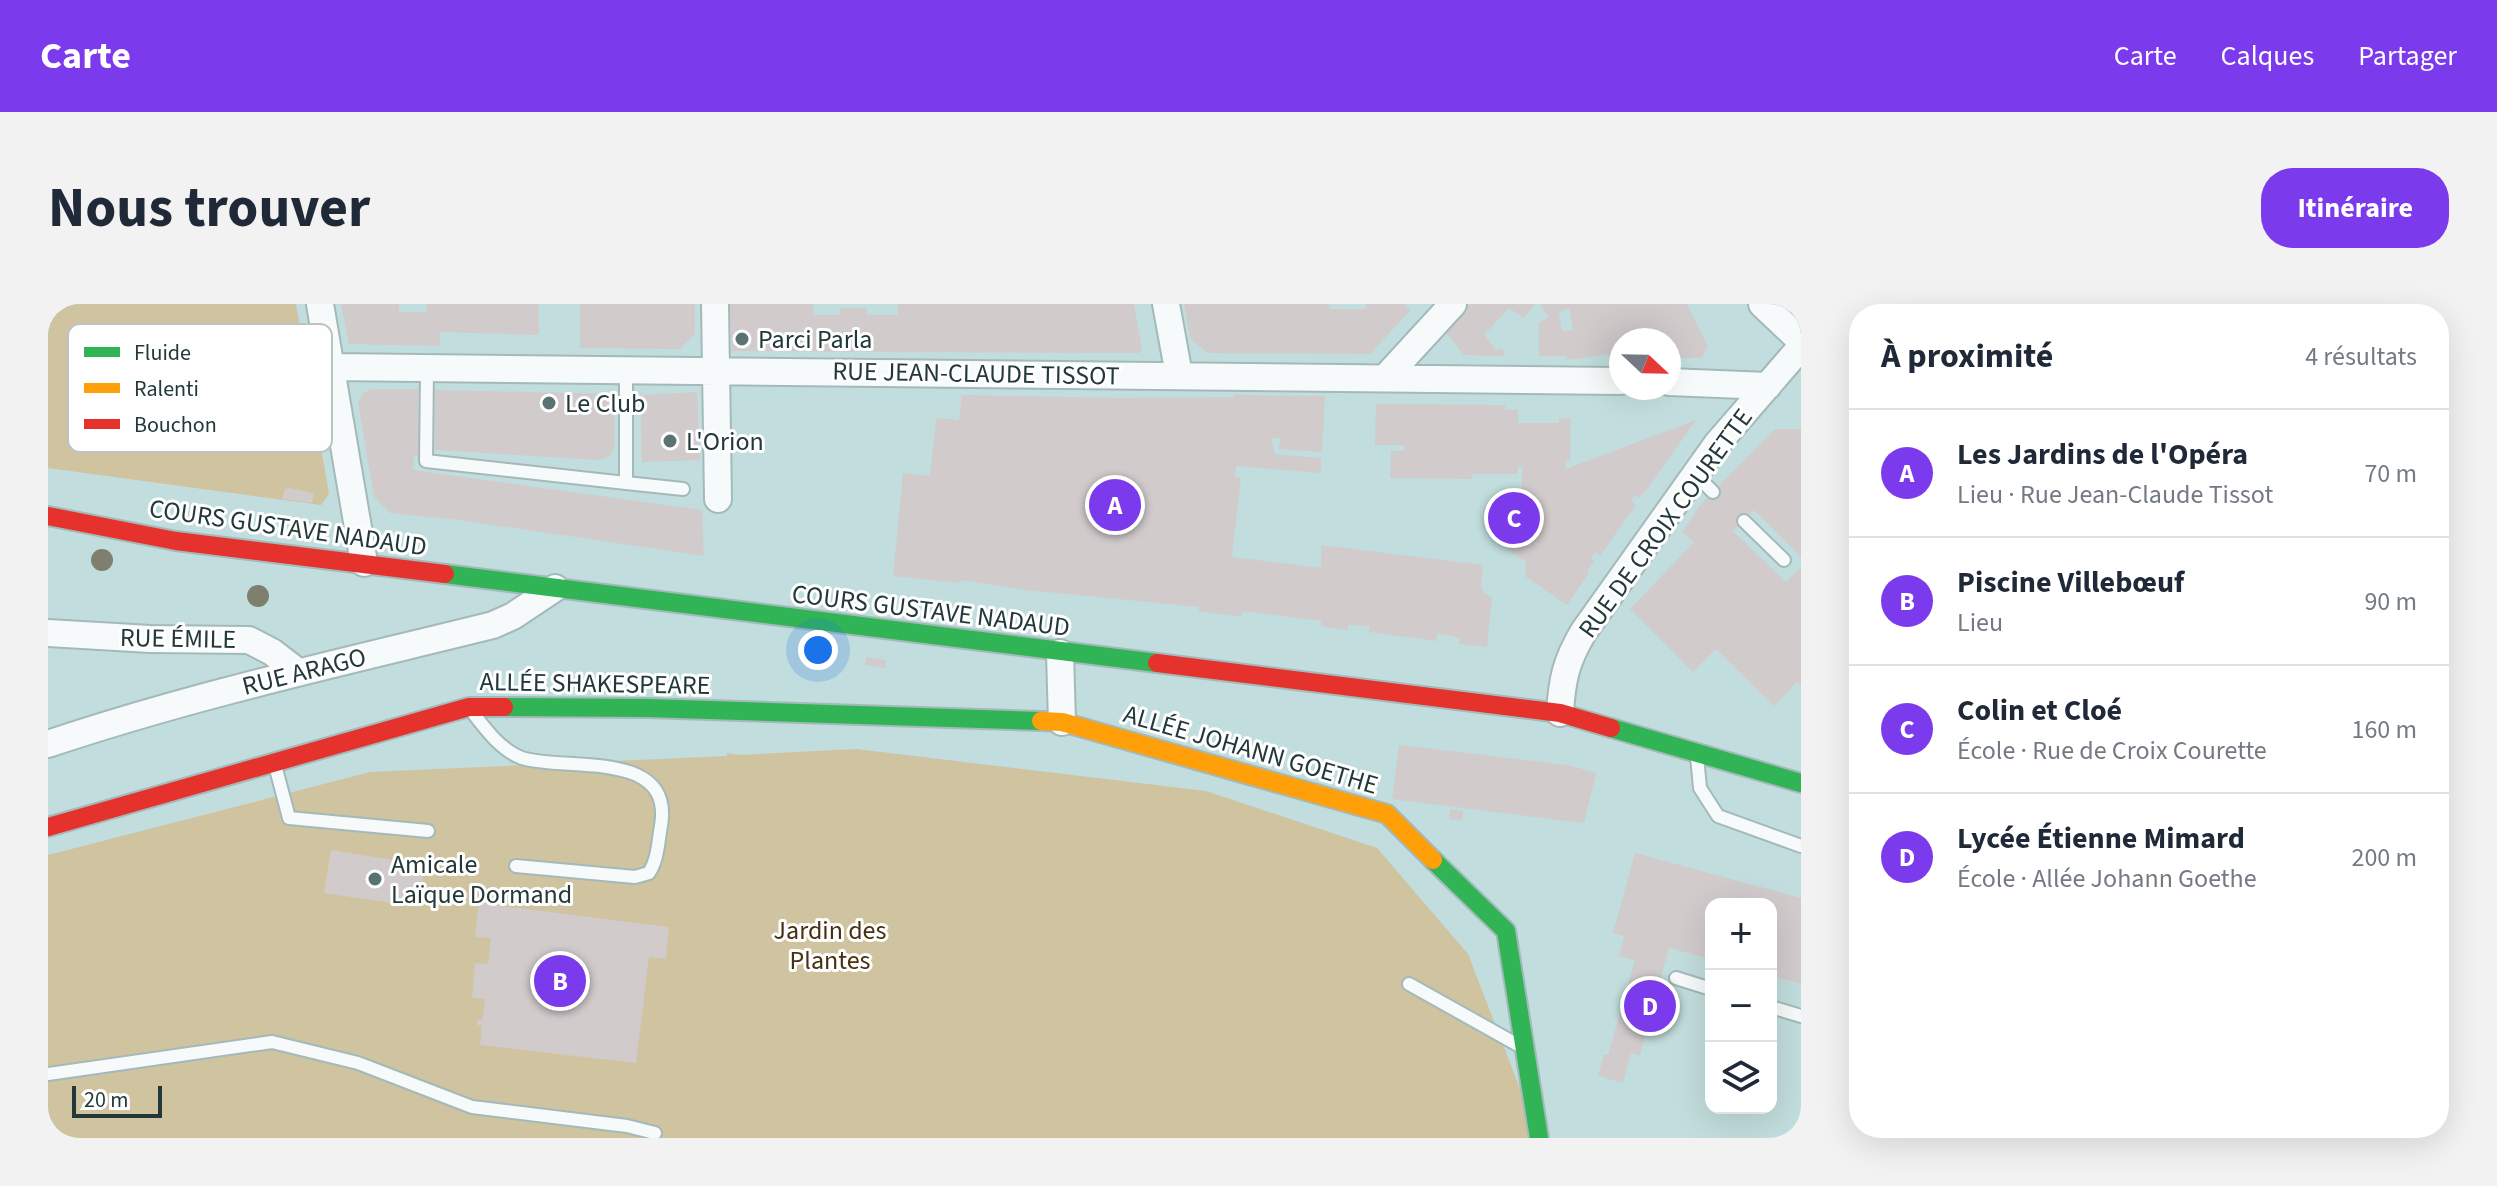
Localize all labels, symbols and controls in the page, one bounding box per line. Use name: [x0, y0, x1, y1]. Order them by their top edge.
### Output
text: Carte: [40, 29, 131, 83]
text: Carte: [2114, 36, 2177, 76]
text: Calques: [2221, 36, 2314, 76]
text: Partager: [2358, 36, 2457, 76]
button: Itinéraire: [2261, 168, 2449, 248]
text: Nous trouver: [48, 169, 370, 248]
place label: Parci Parla: [758, 321, 872, 358]
legend: [68, 324, 332, 452]
north arrow: [1609, 328, 1681, 400]
marker: Parci Parla: [733, 330, 751, 348]
text: À proximité: [1881, 332, 2053, 381]
text: Fluide: [134, 337, 191, 369]
text: 4 résultats: [2305, 338, 2417, 375]
street label: RUE JEAN-CLAUDE TISSOT: [832, 352, 1120, 395]
text: Ralenti: [134, 373, 199, 405]
place label: Le Club: [565, 385, 645, 422]
marker: Le Club: [540, 394, 558, 412]
street label: RUE DE CROIX COURETTE: [1569, 401, 1761, 646]
text: Bouchon: [134, 409, 217, 441]
place label: L'Orion: [686, 423, 764, 460]
marker: L'Orion: [661, 432, 679, 450]
text: Les Jardins de l'Opéra: [1957, 433, 2248, 476]
text: A: [1900, 455, 1914, 492]
text: 70 m: [2364, 455, 2417, 492]
pin: A: [1089, 475, 1141, 535]
text: Lieu · Rue Jean-Claude Tissot: [1957, 476, 2273, 513]
pin: C: [1488, 488, 1540, 548]
street label: COURS GUSTAVE NADAUD: [147, 490, 429, 565]
text: Piscine Villebœuf: [1957, 561, 2184, 604]
street label: COURS GUSTAVE NADAUD: [790, 575, 1072, 646]
text: B: [1899, 583, 1915, 620]
text: 90 m: [2364, 583, 2417, 620]
text: Lieu: [1957, 604, 2003, 641]
street label: RUE ÉMILE: [120, 619, 236, 658]
your location: [798, 630, 838, 670]
street label: RUE ARAGO: [238, 638, 370, 705]
street label: ALLÉE SHAKESPEARE: [479, 663, 711, 704]
text: Colin et Cloé: [1957, 689, 2122, 732]
street label: ALLÉE JOHANN GOETHE: [1119, 695, 1382, 804]
text: C: [1899, 711, 1915, 748]
text: 160 m: [2351, 711, 2417, 748]
text: École · Rue de Croix Courette: [1957, 732, 2267, 769]
text: Lycée Étienne Mimard: [1957, 817, 2245, 860]
text: D: [1899, 839, 1915, 876]
text: 200 m: [2351, 839, 2417, 876]
place label: Amicale Laïque Dormand: [391, 846, 572, 913]
text: École · Allée Johann Goethe: [1957, 860, 2257, 897]
marker: Amicale Laïque Dormand: [366, 870, 384, 888]
map controls: [1705, 898, 1777, 1114]
button: +: [1705, 898, 1777, 970]
park label: Jardin des Plantes: [774, 912, 886, 979]
pin: B: [534, 951, 586, 1011]
button: −: [1705, 970, 1777, 1042]
pin: D: [1624, 976, 1676, 1036]
button: layers: [1705, 1042, 1777, 1114]
scale bar: [72, 1082, 162, 1118]
text: 20 m: [84, 1084, 129, 1116]

